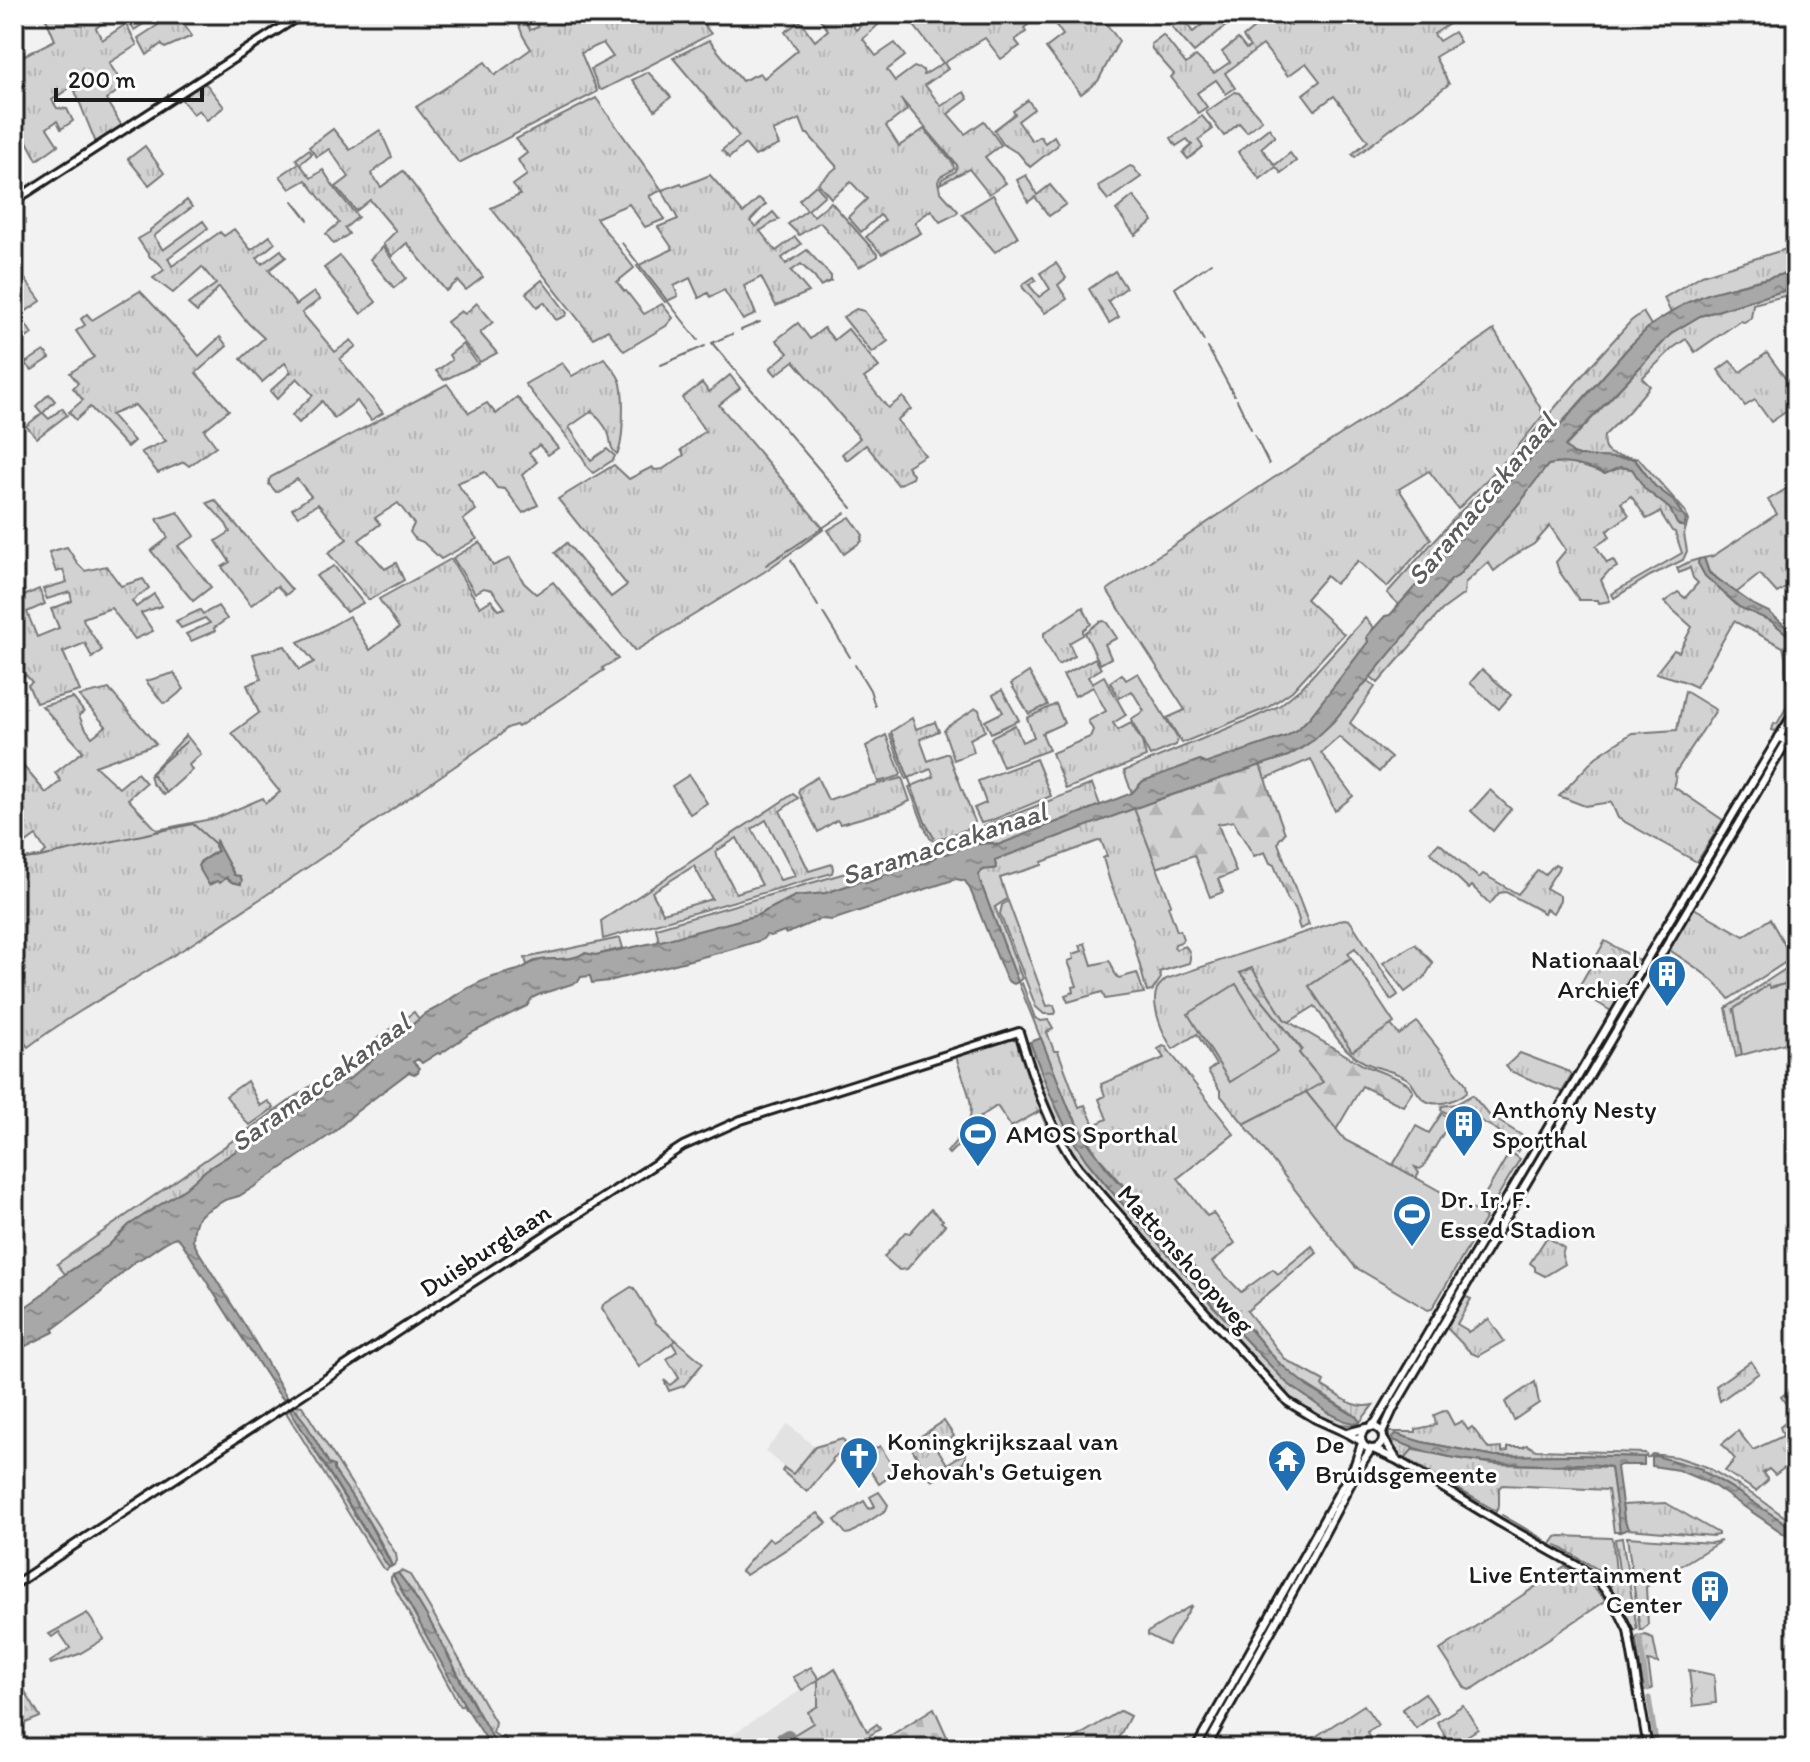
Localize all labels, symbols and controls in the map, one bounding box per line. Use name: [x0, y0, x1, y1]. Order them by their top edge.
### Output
scale bar: [56, 52, 202, 102]
text: 200 m: [68, 65, 136, 94]
water label: Saramaccakanaal: [1399, 404, 1564, 592]
water label: Saramaccakanaal: [837, 793, 1053, 892]
place label: Nationaal Archief: [1531, 943, 1639, 1005]
building icon: Nationaal Archief: [1646, 953, 1688, 1008]
water label: Saramaccakanaal: [223, 1004, 418, 1159]
place label: Anthony Nesty Sporthal: [1492, 1093, 1657, 1155]
building icon: Anthony Nesty Sporthal: [1443, 1103, 1485, 1158]
sports icon: AMOS Sporthal: [957, 1113, 999, 1168]
place label: AMOS Sporthal: [1006, 1118, 1178, 1150]
street label: Mattonshoopweg: [1111, 1178, 1262, 1341]
place label: Dr. Ir. F. Essed Stadion: [1440, 1183, 1596, 1245]
sports icon: Dr. Ir. F. Essed Stadion: [1391, 1193, 1433, 1248]
street label: Duisburglaan: [413, 1196, 557, 1304]
place label: Koningkrijkszaal van Jehovah's Getuigen: [887, 1425, 1119, 1487]
place label: De Bruidsgemeente: [1315, 1428, 1497, 1490]
church icon: Koningkrijkszaal van Jehovah's Getuigen: [838, 1435, 880, 1490]
temple icon: De Bruidsgemeente: [1266, 1438, 1308, 1493]
place label: Live Entertainment Center: [1468, 1558, 1683, 1620]
building icon: Live Entertainment Center: [1689, 1568, 1731, 1623]

